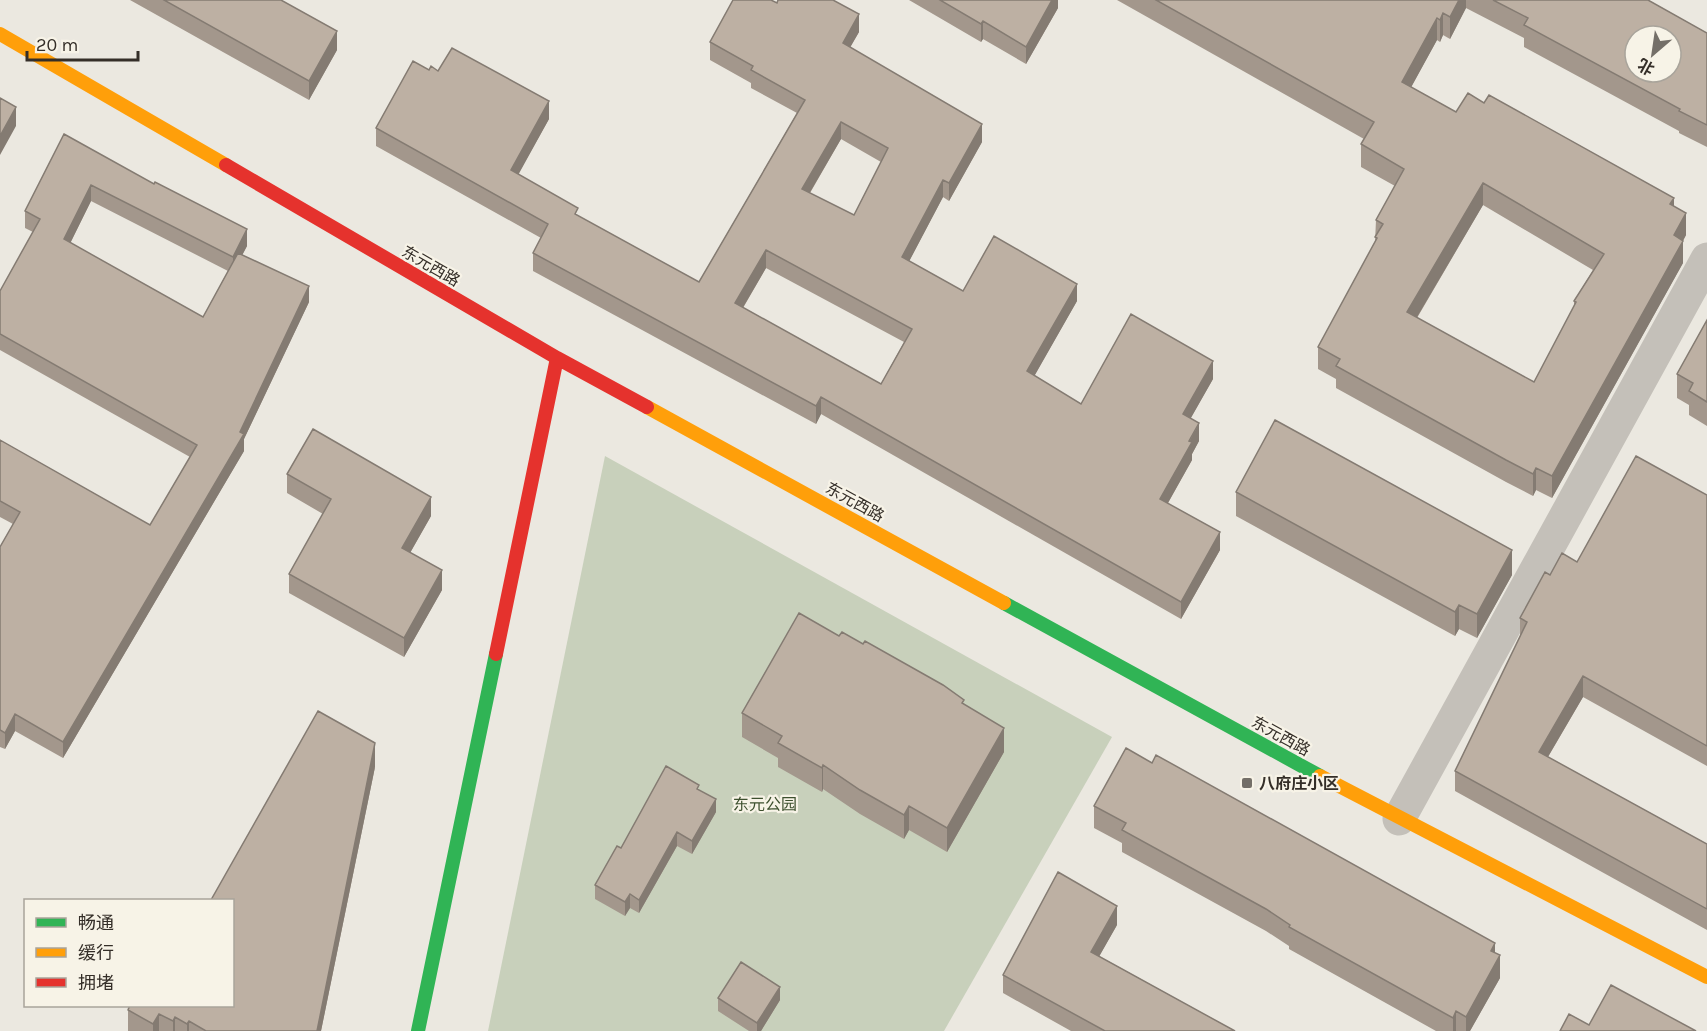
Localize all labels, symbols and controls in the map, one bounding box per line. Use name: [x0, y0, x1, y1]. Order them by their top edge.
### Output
scale bar: [27, 24, 138, 62]
north arrow: [1623, 24, 1683, 84]
text: 20 m: [36, 34, 78, 56]
text: 北: [1634, 54, 1658, 79]
street label: 东元西路: [399, 242, 463, 290]
street label: 东元西路: [822, 478, 888, 526]
street label: 东元西路: [1248, 712, 1314, 760]
place label: 八府庄小区: [1259, 774, 1339, 793]
marker: 八府庄小区: [1240, 776, 1254, 790]
park label: 东元公园: [733, 795, 797, 814]
legend: [24, 899, 234, 1007]
text: 畅通: [78, 912, 114, 934]
text: 缓行: [78, 942, 114, 964]
text: 拥堵: [78, 972, 114, 994]

